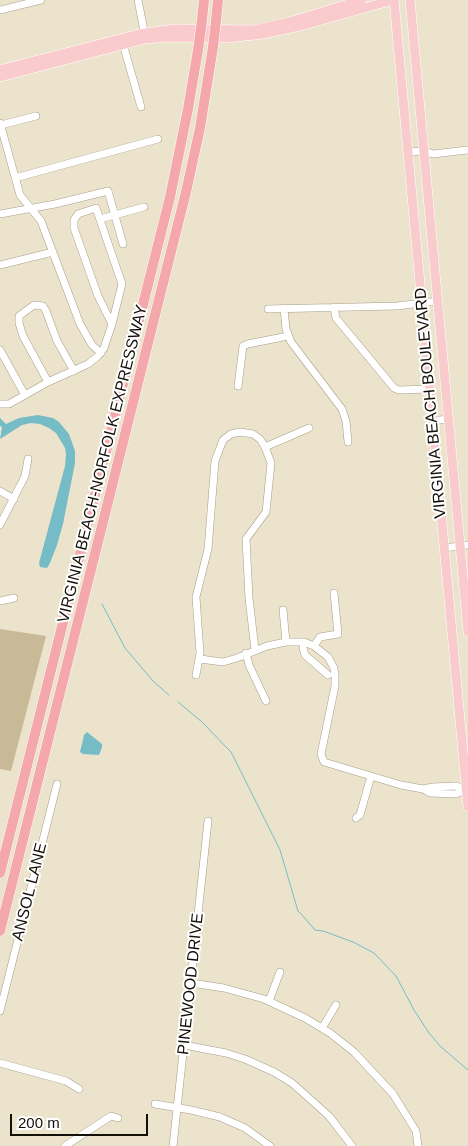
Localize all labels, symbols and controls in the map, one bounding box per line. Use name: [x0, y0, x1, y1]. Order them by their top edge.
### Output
street label: VIRGINIA BEACH BOULEVARD: [411, 287, 451, 519]
street label: VIRGINIA BEACH-NORFOLK EXPRESSWAY: [54, 303, 152, 625]
street label: ANSOL LANE: [9, 841, 51, 943]
street label: PINEWOOD DRIVE: [174, 912, 208, 1056]
scale bar: [12, 1104, 150, 1136]
text: 200 m: [18, 1114, 60, 1131]

